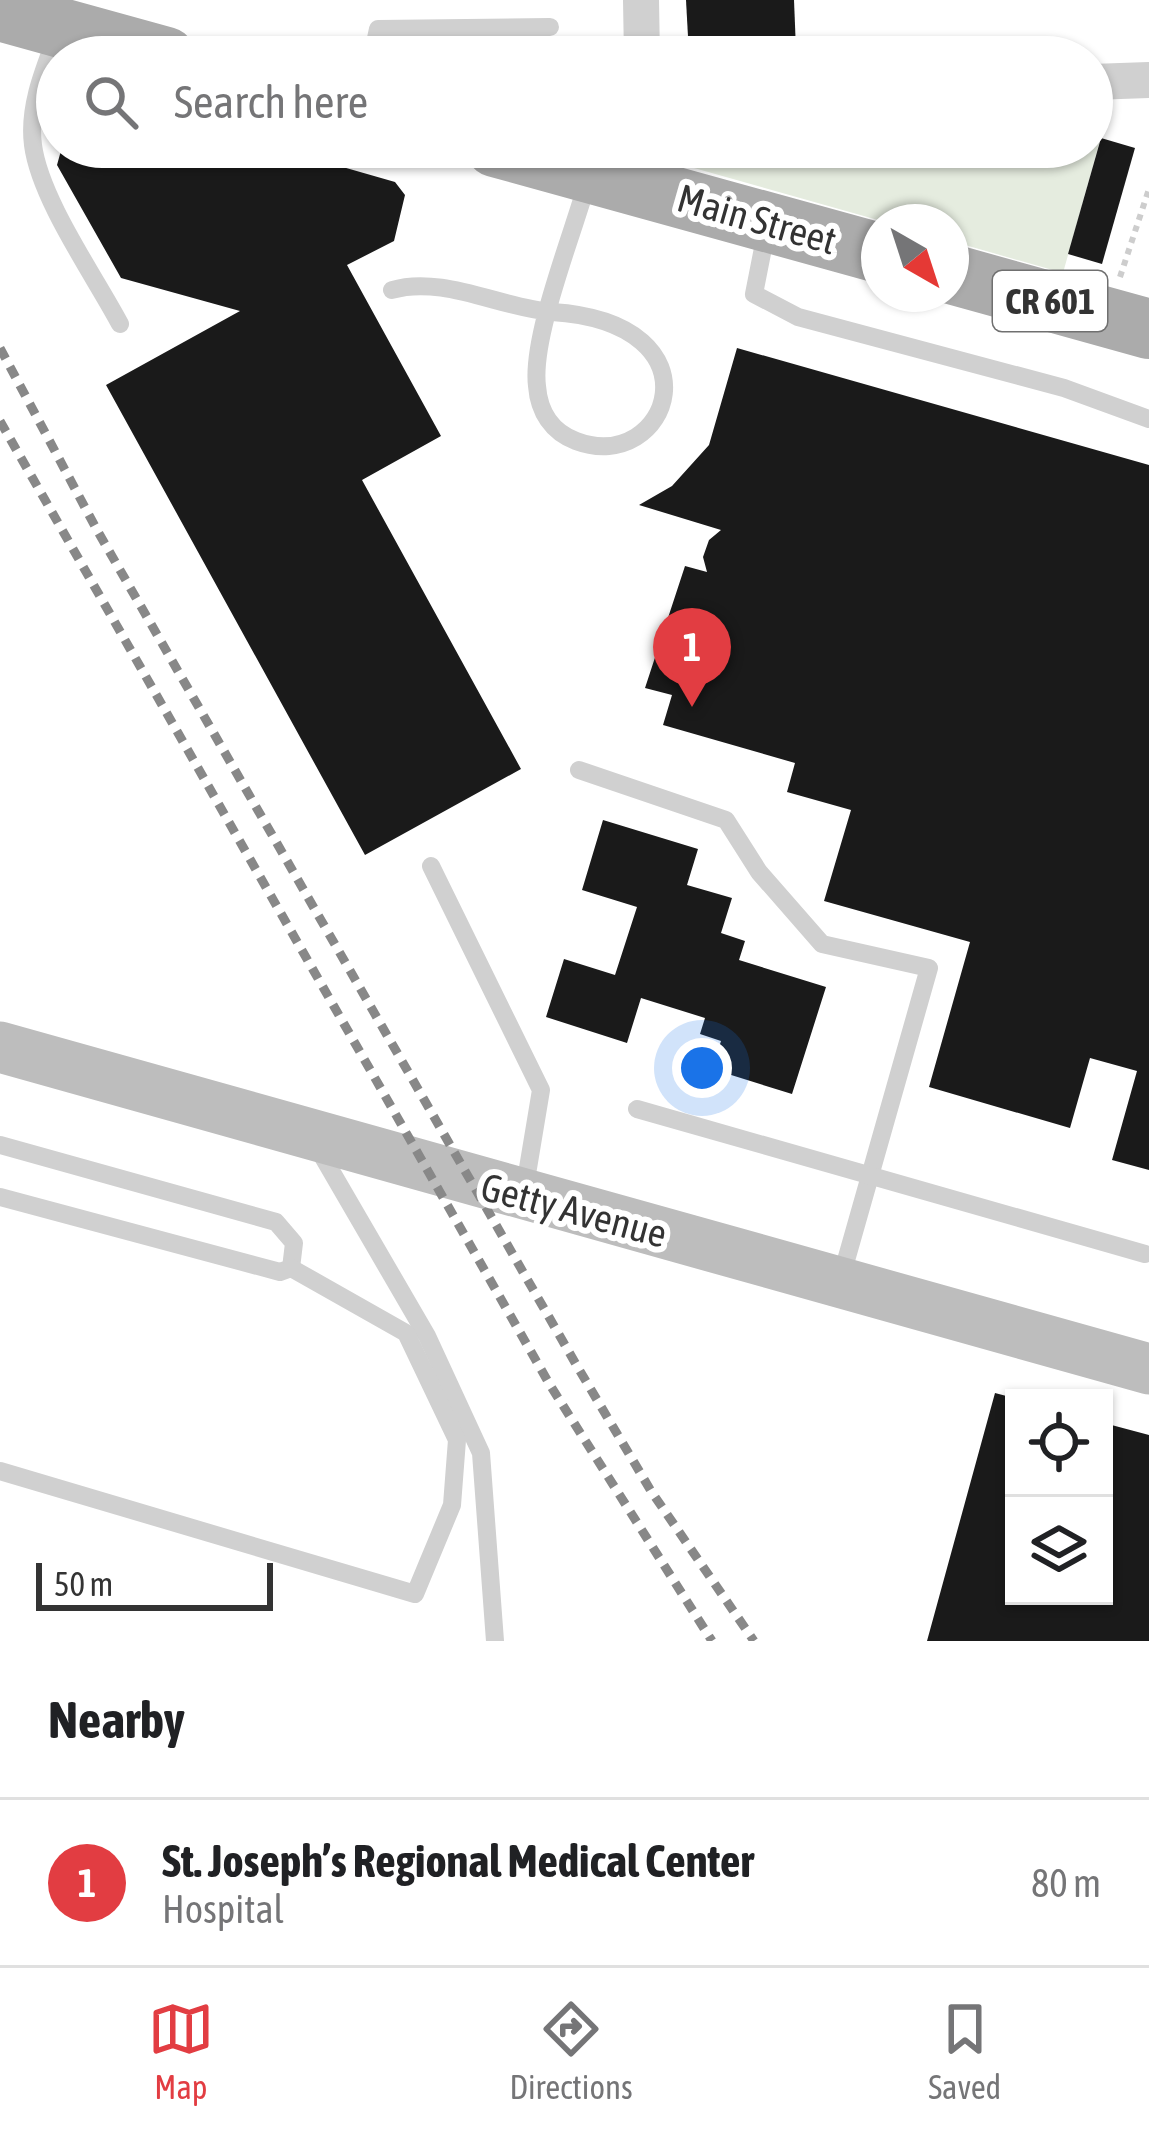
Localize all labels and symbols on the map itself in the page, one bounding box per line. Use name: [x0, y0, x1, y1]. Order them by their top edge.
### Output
street label: Main Street: [673, 175, 841, 263]
north arrow: [861, 204, 969, 312]
road number: CR 601: [993, 271, 1107, 331]
pin: 1: [653, 608, 731, 707]
your location: [672, 1038, 732, 1098]
street label: Getty Avenue: [476, 1164, 672, 1256]
scale bar: [36, 1557, 273, 1610]

